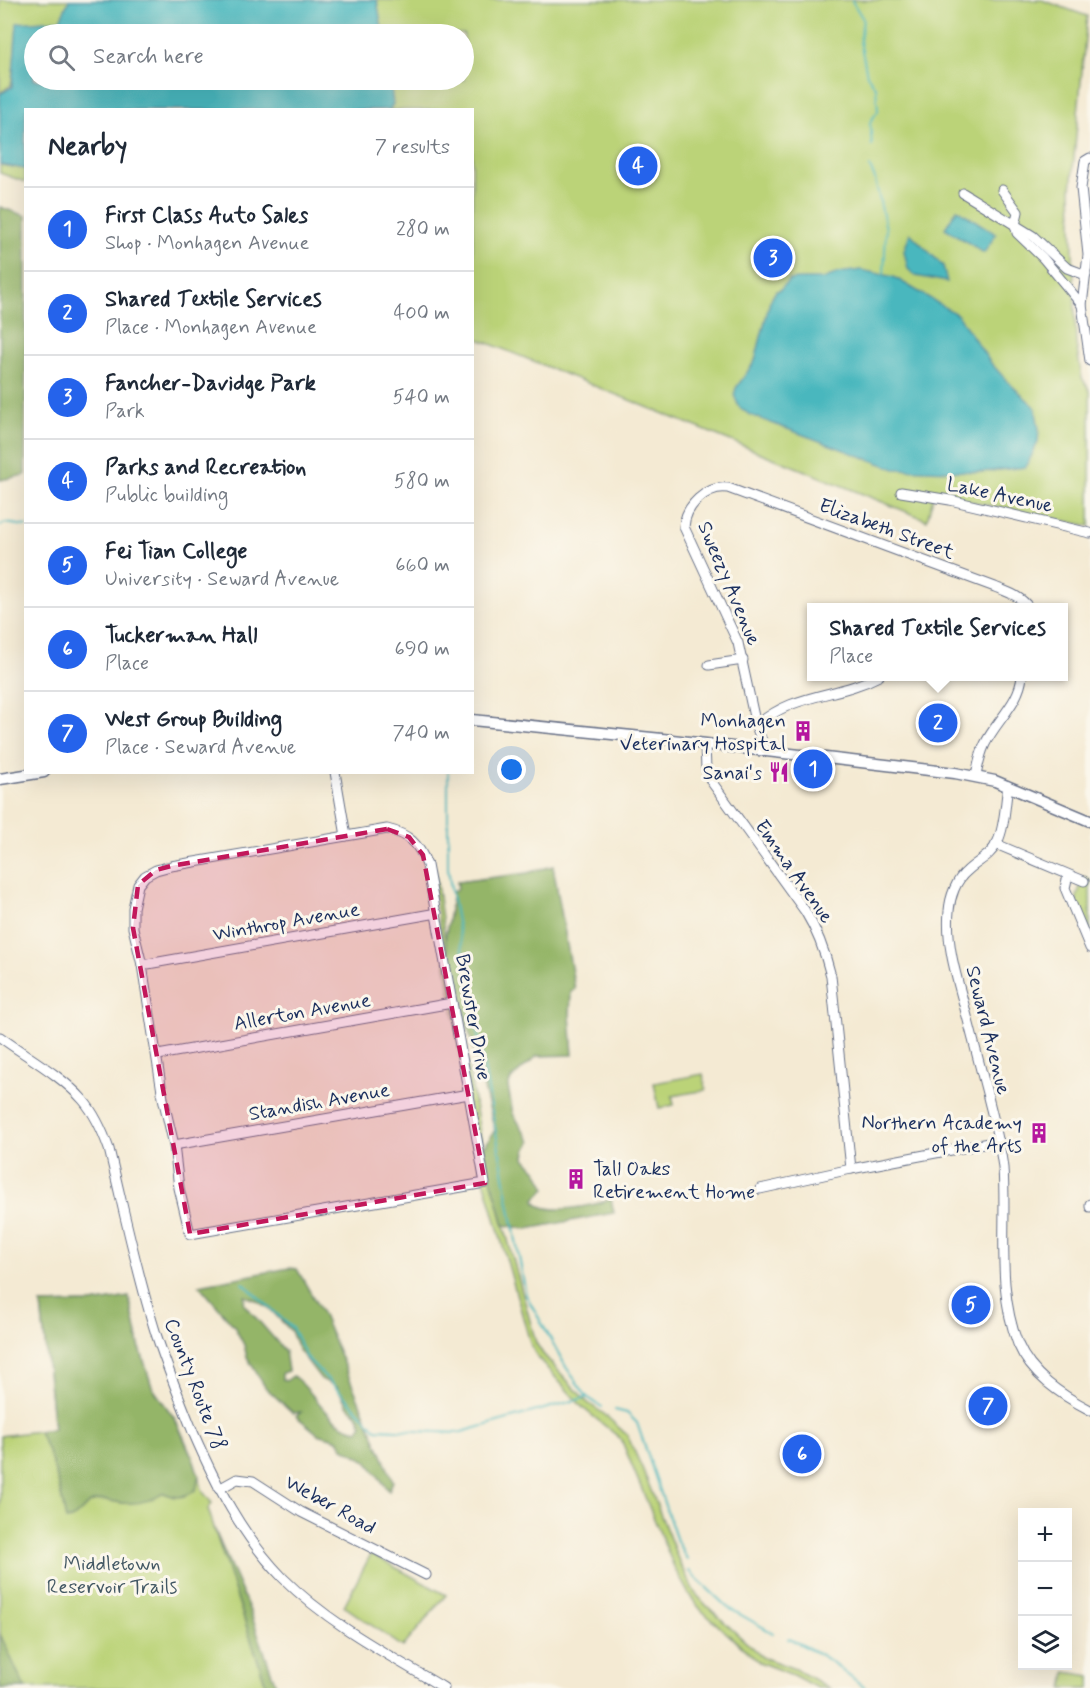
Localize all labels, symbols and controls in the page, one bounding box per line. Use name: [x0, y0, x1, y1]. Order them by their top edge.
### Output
search box: [24, 24, 474, 90]
icon: search: [45, 41, 78, 74]
text: Search here: [93, 43, 204, 71]
text: Nearby: [48, 130, 127, 164]
text: 7 results: [375, 134, 450, 161]
pin: 4: [618, 144, 658, 188]
text: First Class Auto Sales: [105, 202, 308, 230]
text: 1: [63, 216, 72, 243]
text: 280 m: [396, 216, 450, 243]
text: Shop · Monhagen Avenue: [105, 230, 309, 257]
pin: 3: [754, 236, 792, 280]
text: Shared Textile Services: [105, 286, 322, 314]
text: 2: [63, 300, 72, 327]
text: 400 m: [394, 300, 450, 327]
text: Place · Monhagen Avenue: [105, 314, 317, 341]
text: Fancher-Davidge Park: [105, 370, 316, 398]
text: 3: [63, 384, 72, 411]
text: 540 m: [393, 384, 450, 411]
text: Park: [105, 398, 145, 425]
text: Parks and Recreation: [105, 454, 306, 482]
text: 4: [62, 468, 73, 495]
text: 580 m: [394, 468, 450, 495]
street label: Lake Avenue: [944, 471, 1055, 520]
text: Public building: [105, 482, 228, 509]
street label: Elizabeth Street: [815, 492, 958, 567]
street label: Sweezy Avenue: [690, 517, 767, 650]
text: Fei Tian College: [105, 538, 248, 566]
text: 5: [62, 552, 74, 579]
text: 660 m: [395, 552, 450, 579]
text: University · Seward Avenue: [105, 566, 339, 593]
popup: [807, 603, 1068, 681]
text: Shared Textile Services: [829, 615, 1046, 643]
text: Tuckerman Hall: [105, 622, 257, 650]
text: 6: [62, 636, 73, 663]
text: 690 m: [395, 636, 450, 663]
text: Place: [829, 643, 873, 670]
text: Place: [105, 650, 149, 677]
pin: 2: [918, 700, 958, 746]
text: West Group Building: [105, 706, 282, 734]
place label: Monhagen Veterinary Hospital: [620, 708, 786, 758]
building icon: Monhagen Veterinary Hospital: [791, 719, 815, 743]
text: 7: [61, 720, 74, 747]
text: 740 m: [392, 720, 450, 747]
text: Place · Seward Avenue: [105, 734, 296, 761]
pin: 1: [794, 746, 832, 792]
your location: [497, 755, 526, 784]
place label: Sanai's: [702, 760, 762, 787]
restaurant icon: Sanai's: [767, 760, 791, 784]
street label: Emma Avenue: [748, 815, 839, 929]
street label: Winthrop Avenue: [211, 896, 362, 949]
street label: Brewster Drive: [448, 952, 497, 1083]
street label: Seward Avenue: [958, 963, 1017, 1098]
street label: Allerton Avenue: [232, 987, 373, 1038]
street label: Standish Avenue: [247, 1077, 392, 1128]
place label: Northern Academy of the Arts: [861, 1110, 1022, 1160]
building icon: Northern Academy of the Arts: [1027, 1121, 1051, 1145]
place label: Tall Oaks Retirement Home: [593, 1156, 755, 1206]
building icon: Tall Oaks Retirement Home: [564, 1167, 588, 1191]
pin: 5: [952, 1282, 990, 1328]
street label: County Route 78: [157, 1315, 232, 1454]
pin: 7: [968, 1384, 1008, 1428]
pin: 6: [782, 1432, 822, 1476]
street label: Weber Road: [280, 1469, 381, 1541]
map controls: [1018, 1508, 1072, 1670]
button: +: [1018, 1508, 1072, 1562]
park label: Middletown Reservoir Trails: [47, 1551, 177, 1601]
button: −: [1018, 1562, 1072, 1616]
button: layers: [1018, 1616, 1072, 1670]

